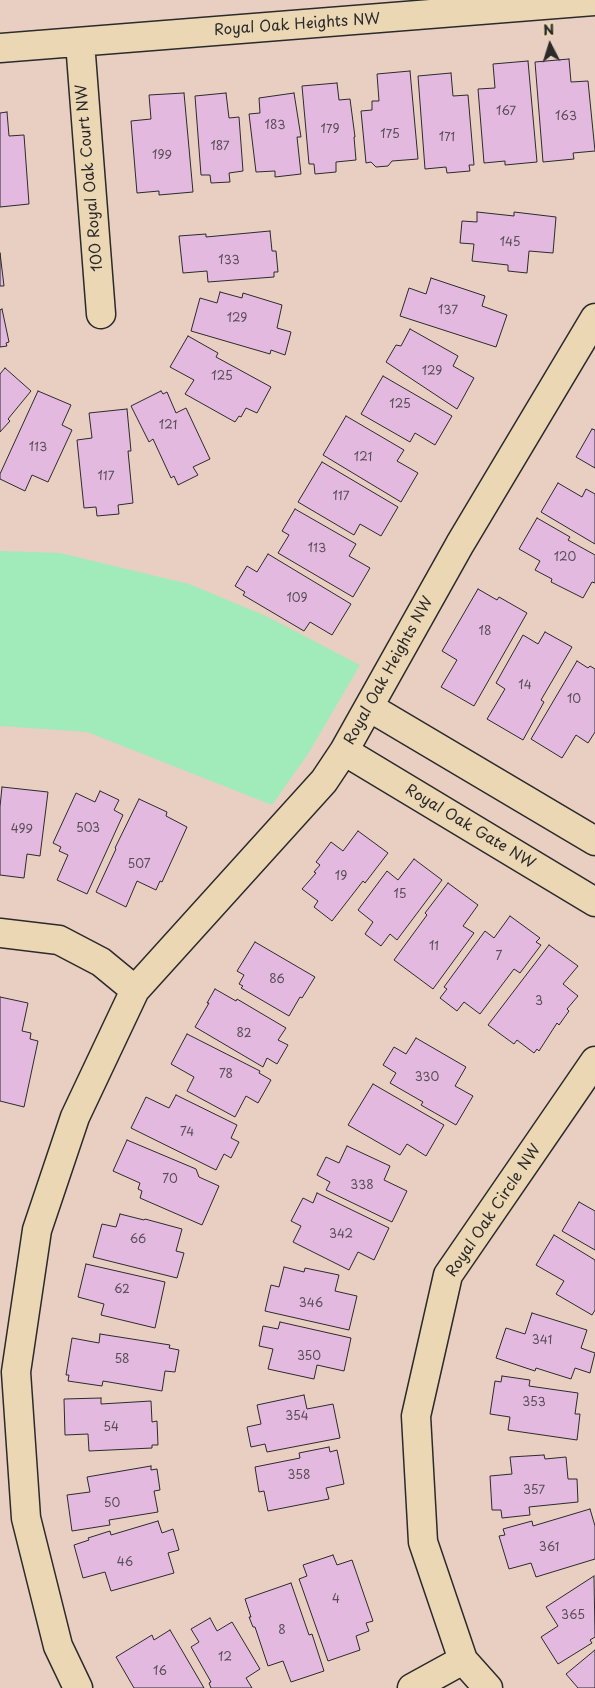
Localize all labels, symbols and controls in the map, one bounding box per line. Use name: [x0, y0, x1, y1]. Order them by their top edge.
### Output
street label: Royal Oak Heights NW: [213, 10, 381, 40]
text: N: [542, 19, 555, 41]
north arrow: [525, 20, 575, 70]
street label: 100 Royal Oak Court NW: [73, 84, 107, 272]
house number: 167: [496, 105, 516, 119]
house number: 163: [555, 110, 577, 124]
house number: 183: [265, 119, 285, 133]
house number: 179: [321, 123, 339, 137]
house number: 175: [380, 128, 400, 142]
house number: 171: [439, 131, 455, 145]
house number: 187: [210, 140, 230, 154]
house number: 199: [152, 149, 172, 163]
house number: 145: [500, 236, 520, 250]
house number: 133: [218, 254, 240, 268]
house number: 137: [438, 304, 458, 318]
house number: 129: [227, 312, 247, 326]
house number: 129: [422, 365, 442, 379]
house number: 125: [211, 370, 233, 384]
house number: 125: [389, 398, 411, 412]
house number: 121: [159, 419, 177, 433]
house number: 113: [29, 441, 47, 455]
house number: 121: [354, 451, 372, 465]
house number: 117: [98, 470, 114, 484]
house number: 117: [333, 490, 349, 504]
house number: 113: [308, 542, 326, 556]
house number: 120: [554, 551, 576, 565]
house number: 109: [286, 592, 308, 606]
street label: Royal Oak Heights NW: [341, 594, 437, 748]
house number: 18: [479, 625, 491, 639]
house number: 14: [518, 679, 532, 693]
house number: 10: [567, 693, 581, 707]
street label: Royal Oak Gate NW: [402, 781, 538, 873]
house number: 503: [76, 822, 100, 836]
house number: 499: [11, 823, 33, 837]
house number: 507: [128, 858, 150, 872]
house number: 19: [335, 870, 347, 884]
house number: 15: [393, 888, 407, 902]
house number: 11: [429, 940, 439, 954]
house number: 7: [496, 950, 502, 964]
house number: 86: [269, 973, 285, 987]
house number: 3: [535, 995, 543, 1009]
house number: 82: [237, 1027, 251, 1041]
house number: 78: [219, 1068, 233, 1082]
house number: 330: [415, 1071, 439, 1085]
house number: 74: [180, 1126, 194, 1140]
street label: Royal Oak Circle NW: [443, 1141, 545, 1281]
house number: 70: [162, 1173, 178, 1187]
house number: 338: [350, 1179, 374, 1193]
house number: 342: [329, 1228, 353, 1242]
house number: 66: [130, 1233, 146, 1247]
house number: 62: [114, 1283, 130, 1297]
house number: 346: [299, 1297, 323, 1311]
house number: 341: [532, 1334, 552, 1348]
house number: 350: [297, 1350, 321, 1364]
house number: 58: [114, 1353, 130, 1367]
house number: 353: [522, 1396, 546, 1410]
house number: 354: [285, 1410, 309, 1424]
house number: 54: [103, 1421, 119, 1435]
house number: 358: [288, 1469, 310, 1483]
house number: 357: [523, 1484, 545, 1498]
house number: 50: [104, 1497, 120, 1511]
house number: 361: [539, 1541, 559, 1555]
house number: 46: [117, 1556, 133, 1570]
house number: 4: [332, 1593, 340, 1607]
house number: 365: [561, 1609, 585, 1623]
house number: 8: [278, 1624, 286, 1638]
house number: 12: [218, 1651, 232, 1665]
house number: 16: [153, 1665, 167, 1679]

